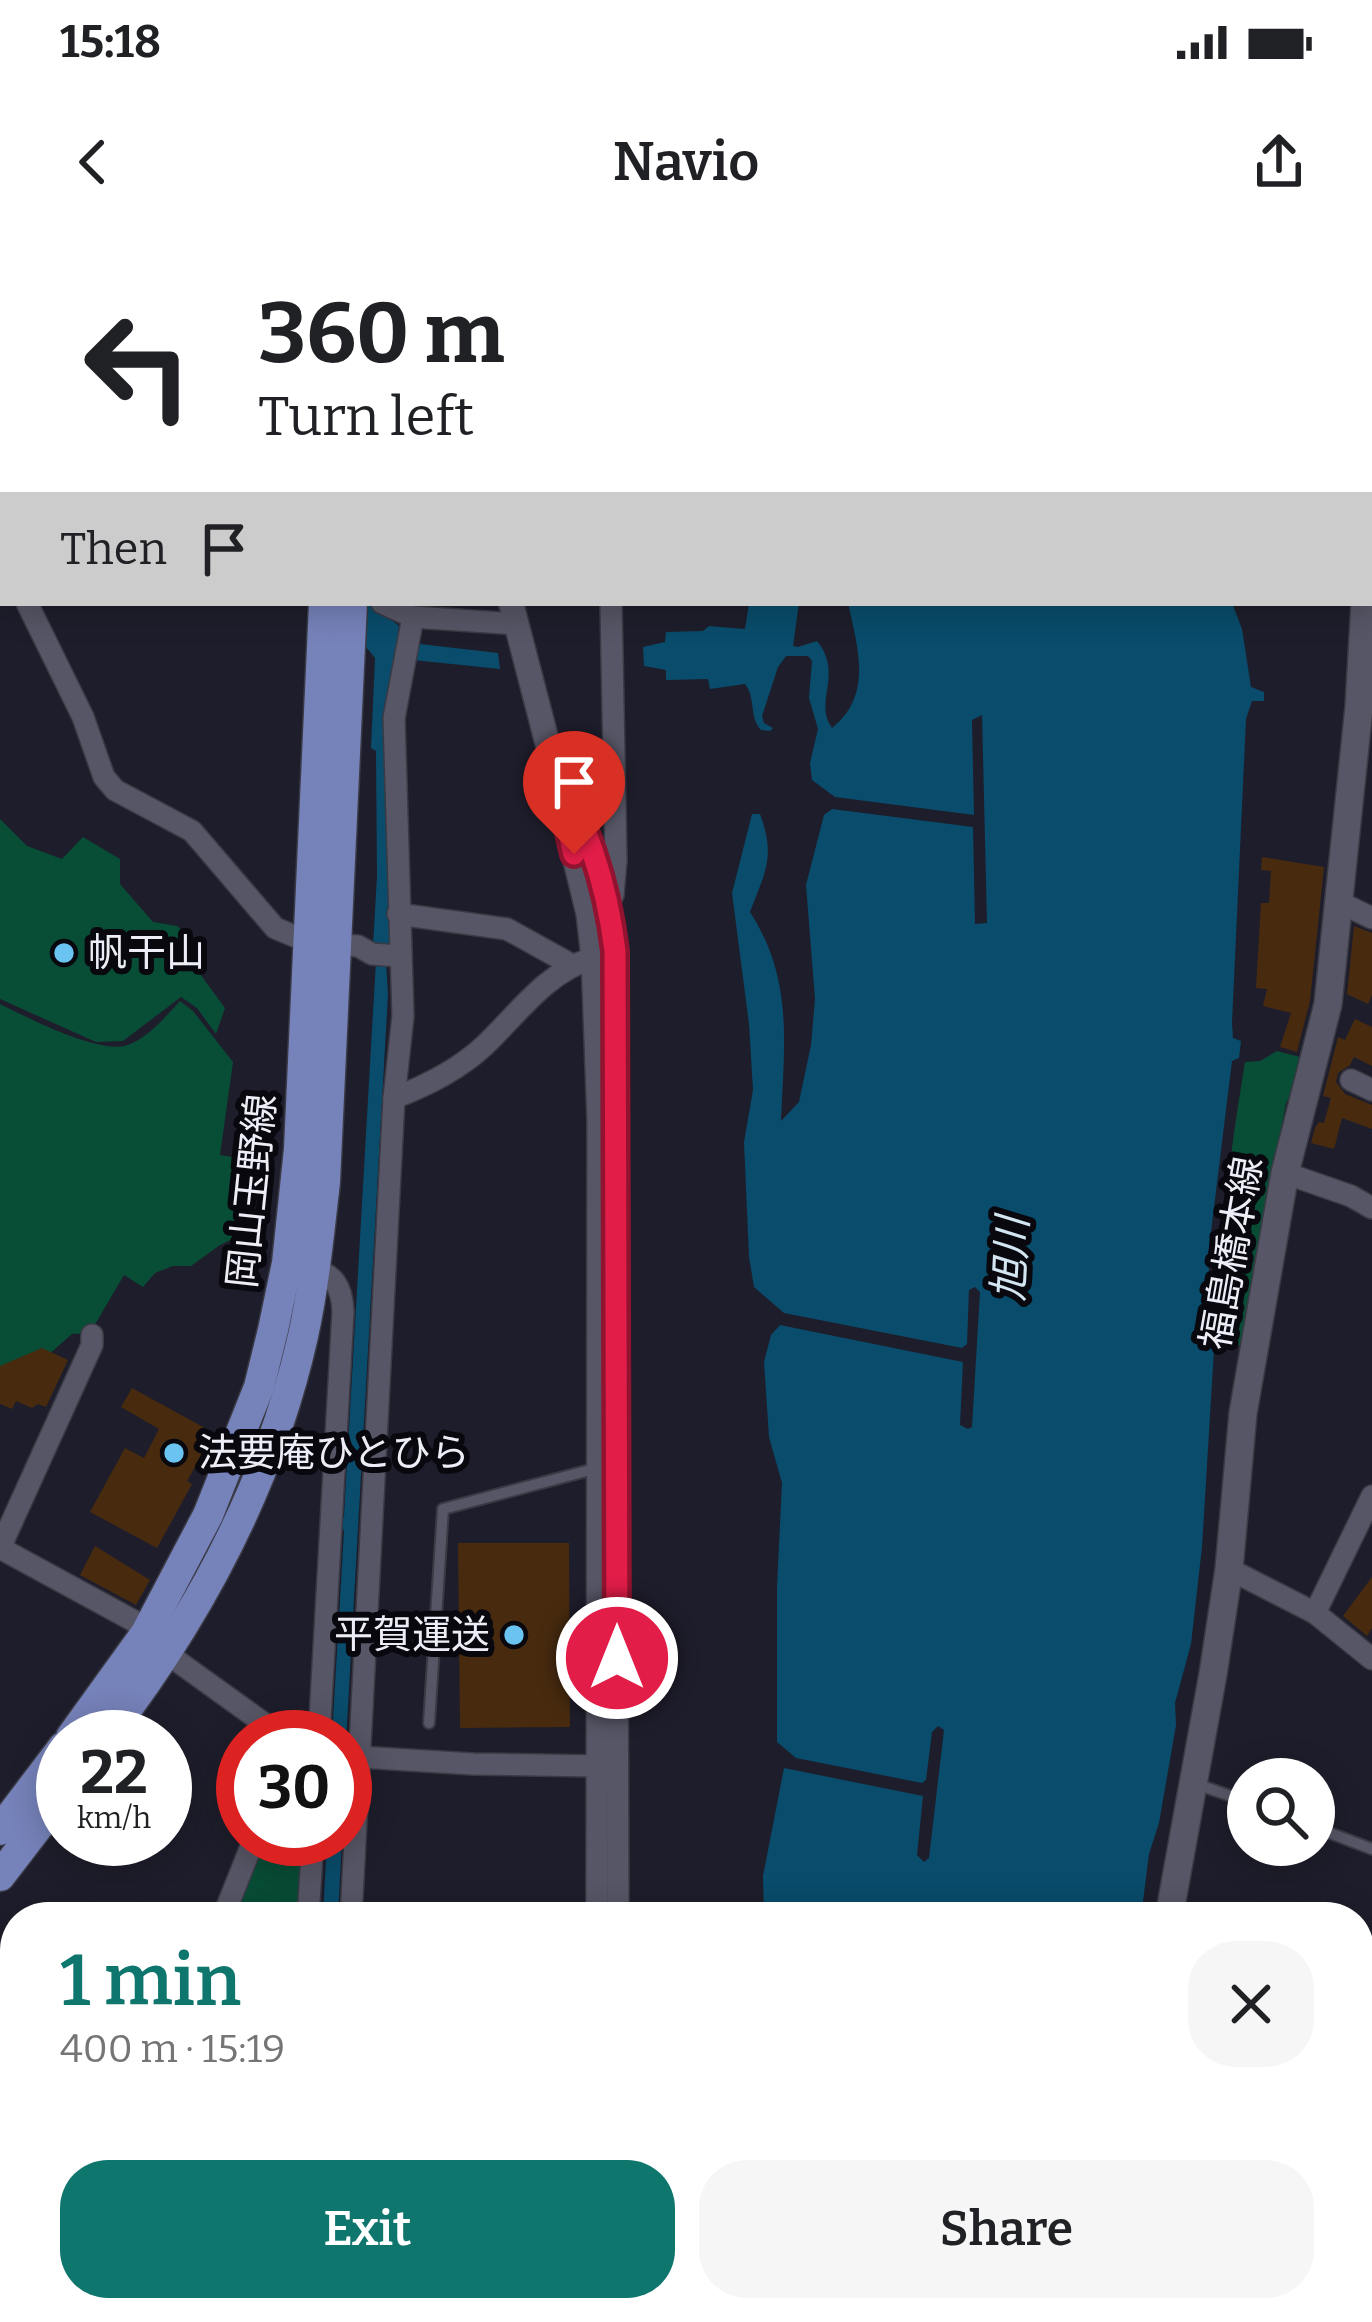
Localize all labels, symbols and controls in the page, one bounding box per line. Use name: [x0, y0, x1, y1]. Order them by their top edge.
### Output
text: 15:18: [60, 15, 161, 69]
icon: back: [60, 129, 126, 195]
icon: share: [1246, 129, 1312, 195]
text: Navio: [613, 130, 759, 194]
text: 360 m: [258, 283, 505, 384]
icon: left: [60, 288, 216, 444]
text: Turn left: [258, 385, 474, 449]
icon: arrive: [191, 516, 257, 582]
text: Then: [60, 522, 167, 576]
pin: [523, 731, 625, 854]
icon: arrive: [541, 749, 607, 815]
place label: 帆干山: [88, 930, 205, 976]
marker: 帆干山: [51, 940, 77, 966]
street label: 岡山玉野線: [219, 1092, 285, 1290]
street label: 福島橋本線: [1192, 1153, 1272, 1353]
water label: 旭川: [984, 1212, 1038, 1302]
place label: 法要庵ひとひら: [198, 1430, 470, 1476]
marker: 法要庵ひとひら: [161, 1440, 187, 1466]
position arrow: [554, 1595, 680, 1721]
place label: 平賀運送: [334, 1612, 490, 1658]
marker: 平賀運送: [501, 1622, 527, 1648]
speed limit sign: 30: [216, 1710, 372, 1866]
text: 22: [80, 1737, 148, 1809]
map controls: [1227, 1758, 1335, 1866]
button: search: [1227, 1758, 1335, 1866]
text: km/h: [77, 1800, 151, 1836]
text: 1 min: [60, 1938, 241, 2024]
button: close: [1188, 1941, 1314, 2067]
text: 400 m · 15:19: [60, 2026, 285, 2072]
button: Exit: [60, 2160, 675, 2298]
button: Share: [699, 2160, 1314, 2298]

